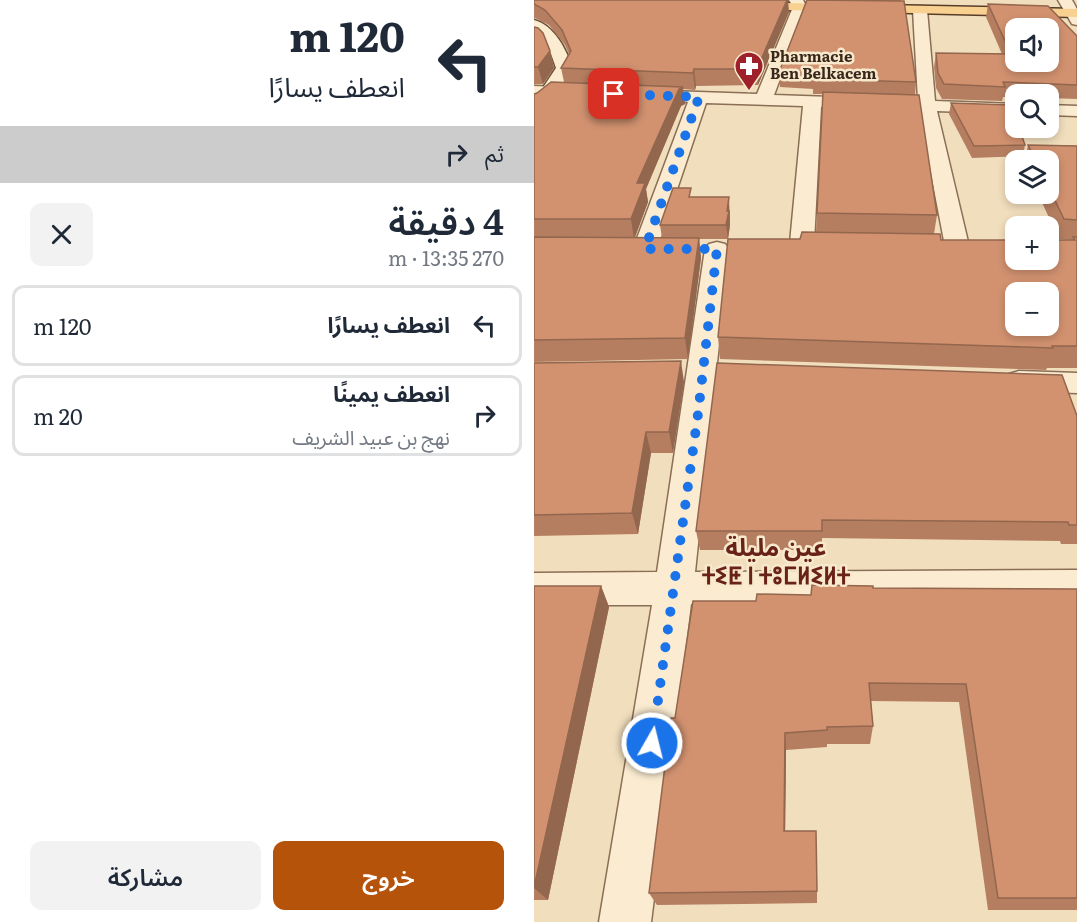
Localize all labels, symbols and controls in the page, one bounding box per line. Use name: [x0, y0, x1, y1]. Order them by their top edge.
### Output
text: 120 m: [289, 3, 405, 65]
map controls: [1005, 18, 1059, 336]
button: sound: [1005, 18, 1059, 72]
icon: left: [426, 24, 504, 102]
place label: Pharmacie Ben Belkacem: [770, 44, 876, 84]
pharmacy icon: Pharmacie Ben Belkacem: [733, 50, 765, 92]
text: انعطف يسارًا: [268, 65, 405, 105]
pin: [588, 68, 639, 119]
icon: arrive: [597, 77, 630, 110]
button: search: [1005, 84, 1059, 138]
text: ثم: [485, 136, 504, 169]
icon: right: [440, 138, 473, 171]
button: layers: [1005, 150, 1059, 204]
text: 4 دقيقة: [389, 193, 504, 246]
button: close: [30, 203, 93, 266]
button: +: [1005, 216, 1059, 270]
text: 270 m · 13:35: [388, 242, 504, 272]
button: −: [1005, 282, 1059, 336]
text: انعطف يسارًا: [327, 307, 450, 340]
text: 120 m: [33, 309, 92, 342]
icon: left: [468, 309, 501, 342]
text: انعطف يمينًا: [333, 376, 450, 409]
text: 20 m: [33, 399, 83, 432]
icon: right: [468, 399, 501, 432]
text: نهج بن عبيد الشريف: [292, 421, 450, 451]
district label: عين مليلة ⵜⵉⵟ ⵏ ⵜⵓⵎⵍⵉⵍⵜ: [702, 528, 851, 591]
position arrow: [620, 711, 684, 775]
button: مشاركة: [30, 841, 261, 910]
button: خروج: [273, 841, 504, 910]

